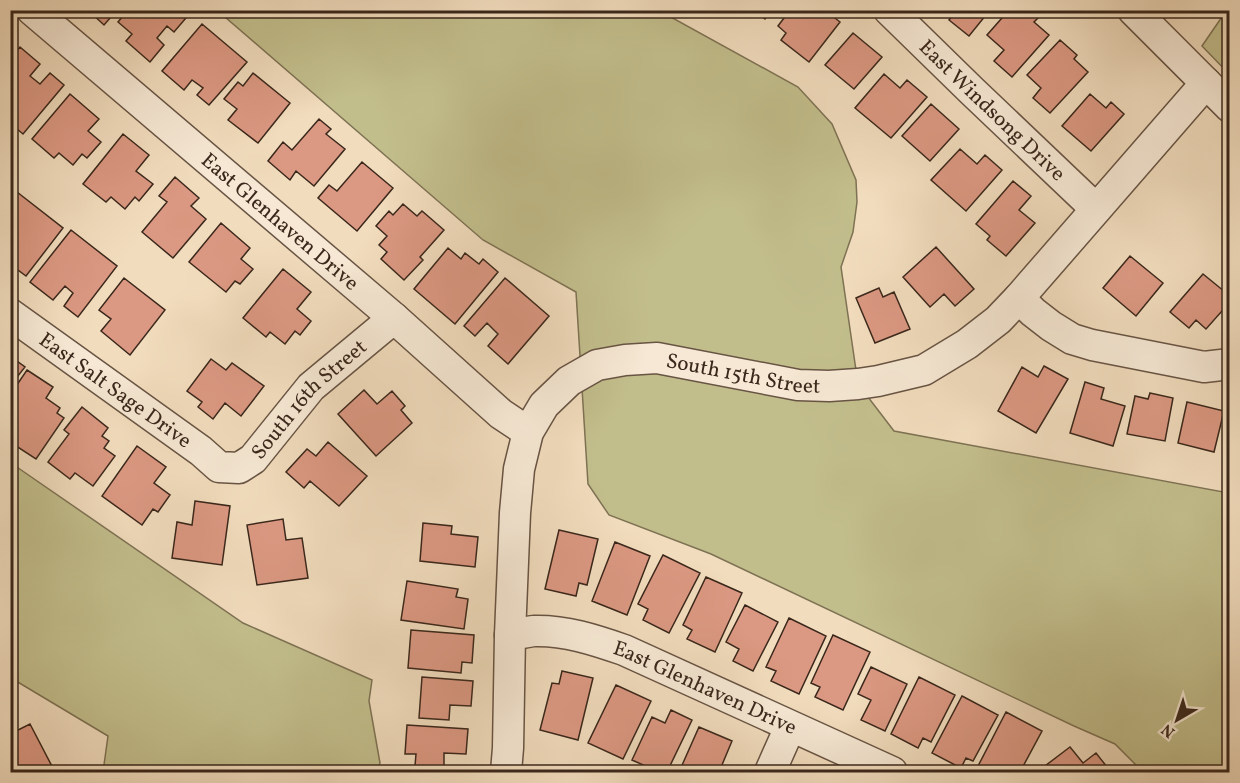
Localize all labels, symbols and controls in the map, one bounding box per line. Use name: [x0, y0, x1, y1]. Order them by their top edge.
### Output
street label: East Windsong Drive: [912, 34, 1071, 189]
street label: East Glenhaven Drive: [194, 147, 365, 298]
street label: East Salt Sage Drive: [32, 326, 197, 456]
street label: South 16th Street: [245, 333, 374, 466]
street label: South 15th Street: [663, 347, 821, 402]
street label: East Glenhaven Drive: [609, 634, 801, 743]
north arrow: [1147, 690, 1207, 750]
text: N: [1157, 718, 1180, 742]

